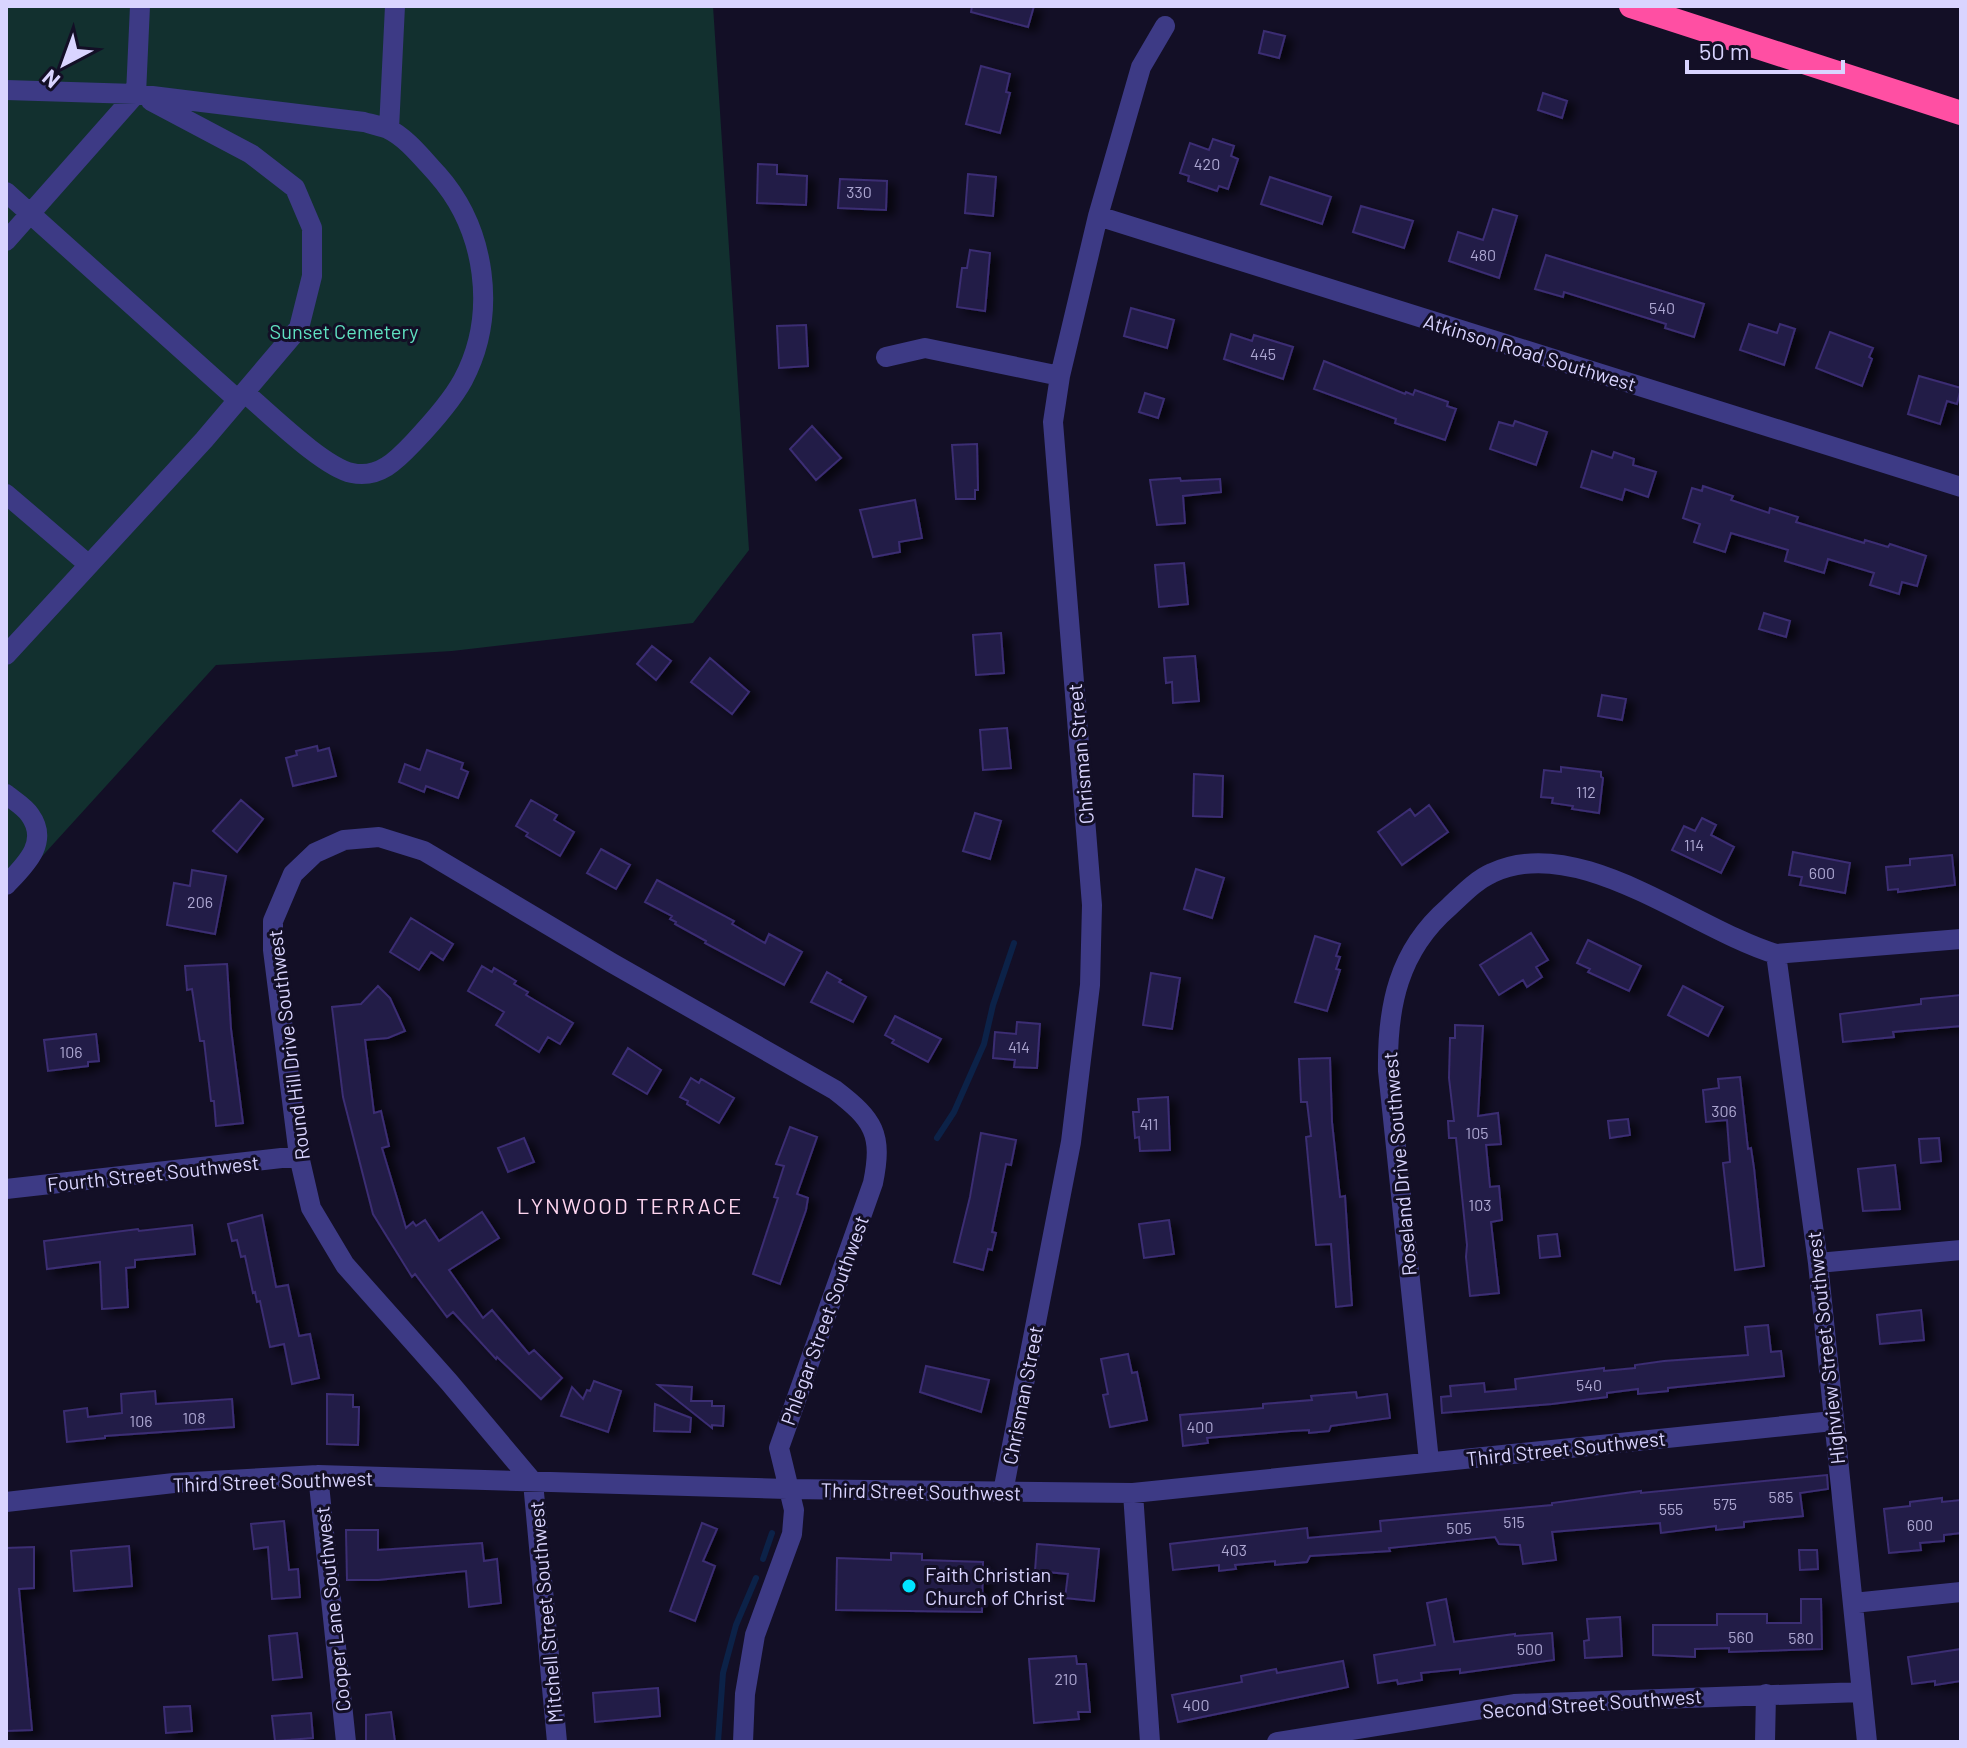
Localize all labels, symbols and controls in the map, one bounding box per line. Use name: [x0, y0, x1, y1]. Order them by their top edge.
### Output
north arrow: [24, 24, 104, 104]
scale bar: [1687, 24, 1843, 74]
text: 50 m: [1699, 36, 1750, 65]
text: N: [36, 65, 64, 94]
house number: 420: [1194, 154, 1220, 173]
house number: 330: [846, 182, 872, 201]
house number: 480: [1470, 245, 1496, 264]
house number: 540: [1649, 298, 1675, 317]
street label: Atkinson Road Southwest: [1421, 308, 1639, 396]
park label: Sunset Cemetery: [270, 319, 419, 343]
house number: 445: [1250, 344, 1276, 363]
street label: Chrisman Street: [1062, 683, 1098, 825]
house number: 112: [1576, 782, 1596, 801]
house number: 114: [1684, 835, 1704, 854]
house number: 600: [1809, 863, 1835, 882]
house number: 206: [187, 892, 213, 911]
street label: Round Hill Drive Southwest: [262, 928, 314, 1162]
house number: 414: [1008, 1037, 1030, 1056]
house number: 106: [60, 1042, 82, 1061]
street label: Roseland Drive Southwest: [1377, 1051, 1421, 1277]
house number: 306: [1711, 1101, 1737, 1120]
house number: 411: [1140, 1114, 1158, 1133]
house number: 105: [1466, 1123, 1488, 1142]
street label: Fourth Street Southwest: [46, 1150, 260, 1196]
district label: LYNWOOD TERRACE: [517, 1192, 743, 1218]
house number: 103: [1469, 1195, 1491, 1214]
street label: Phlegar Street Southwest: [775, 1212, 873, 1428]
street label: Highview Street Southwest: [1801, 1230, 1849, 1466]
street label: Chrisman Street: [997, 1323, 1047, 1467]
house number: 540: [1576, 1375, 1602, 1394]
house number: 108: [183, 1408, 205, 1427]
house number: 106: [130, 1411, 152, 1430]
house number: 400: [1187, 1417, 1213, 1436]
street label: Third Street Southwest: [1465, 1426, 1667, 1470]
street label: Third Street Southwest: [172, 1466, 374, 1496]
street label: Third Street Southwest: [821, 1477, 1021, 1505]
house number: 585: [1769, 1487, 1793, 1506]
house number: 575: [1713, 1494, 1737, 1513]
house number: 555: [1659, 1499, 1683, 1518]
street label: Mitchell Street Southwest: [523, 1500, 567, 1724]
street label: Cooper Lane Southwest: [309, 1505, 355, 1713]
house number: 515: [1503, 1512, 1525, 1531]
house number: 600: [1907, 1515, 1933, 1534]
house number: 505: [1446, 1518, 1472, 1537]
house number: 403: [1221, 1540, 1247, 1559]
place label: Faith Christian Church of Christ: [925, 1562, 1065, 1609]
marker: Faith Christian Church of Christ: [900, 1577, 918, 1595]
house number: 560: [1728, 1627, 1754, 1646]
house number: 580: [1788, 1628, 1814, 1647]
house number: 500: [1517, 1639, 1543, 1658]
house number: 210: [1055, 1669, 1078, 1688]
street label: Second Street Southwest: [1481, 1683, 1703, 1723]
house number: 400: [1183, 1695, 1209, 1714]

